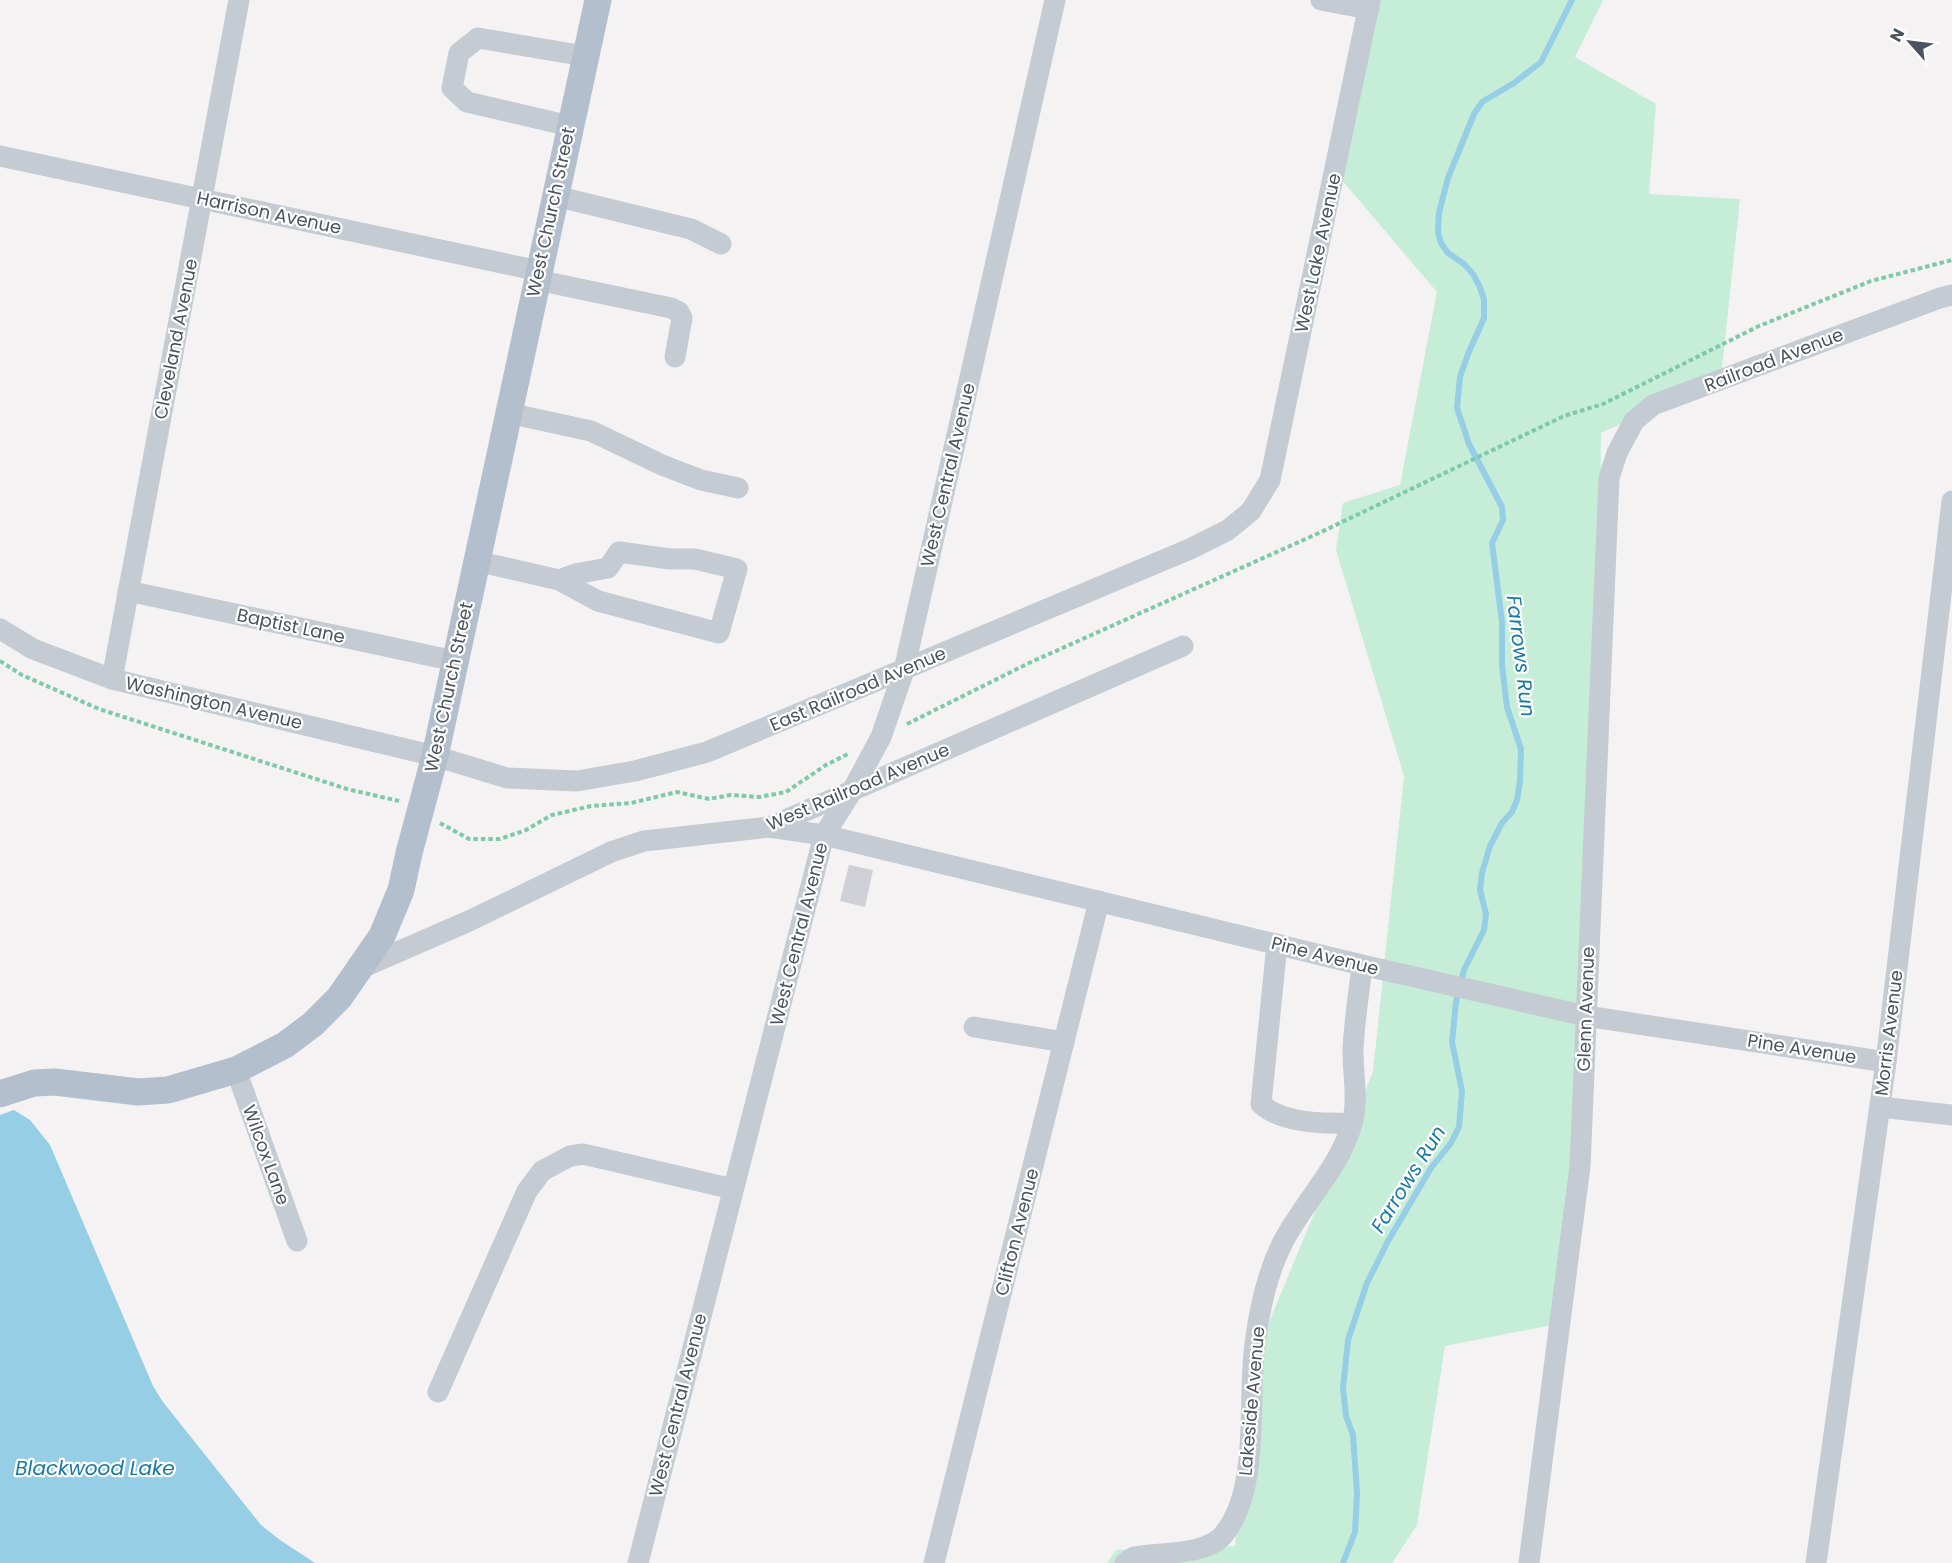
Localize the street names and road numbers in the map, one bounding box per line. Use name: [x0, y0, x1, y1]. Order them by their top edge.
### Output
street label: West Church Street: [520, 125, 581, 299]
street label: West Lake Avenue: [1288, 171, 1347, 335]
street label: Harrison Avenue: [194, 185, 344, 240]
street label: Cleveland Avenue: [148, 256, 203, 421]
street label: Railroad Avenue: [1701, 322, 1847, 398]
street label: West Central Avenue: [914, 380, 981, 569]
street label: West Church Street: [418, 600, 479, 774]
street label: Baptist Lane: [235, 602, 347, 649]
street label: East Railroad Avenue: [766, 640, 950, 737]
street label: Washington Avenue: [123, 670, 305, 735]
street label: West Railroad Avenue: [763, 737, 953, 836]
street label: West Central Avenue: [764, 839, 833, 1028]
street label: Pine Avenue: [1269, 930, 1381, 981]
street label: Glenn Avenue: [1571, 946, 1600, 1072]
street label: Morris Avenue: [1868, 969, 1909, 1097]
street label: Pine Avenue: [1746, 1028, 1858, 1069]
street label: Wilcox Lane: [237, 1101, 296, 1208]
street label: Clifton Avenue: [989, 1165, 1044, 1298]
street label: West Central Avenue: [643, 1310, 712, 1499]
street label: Lakeside Avenue: [1233, 1325, 1270, 1477]

